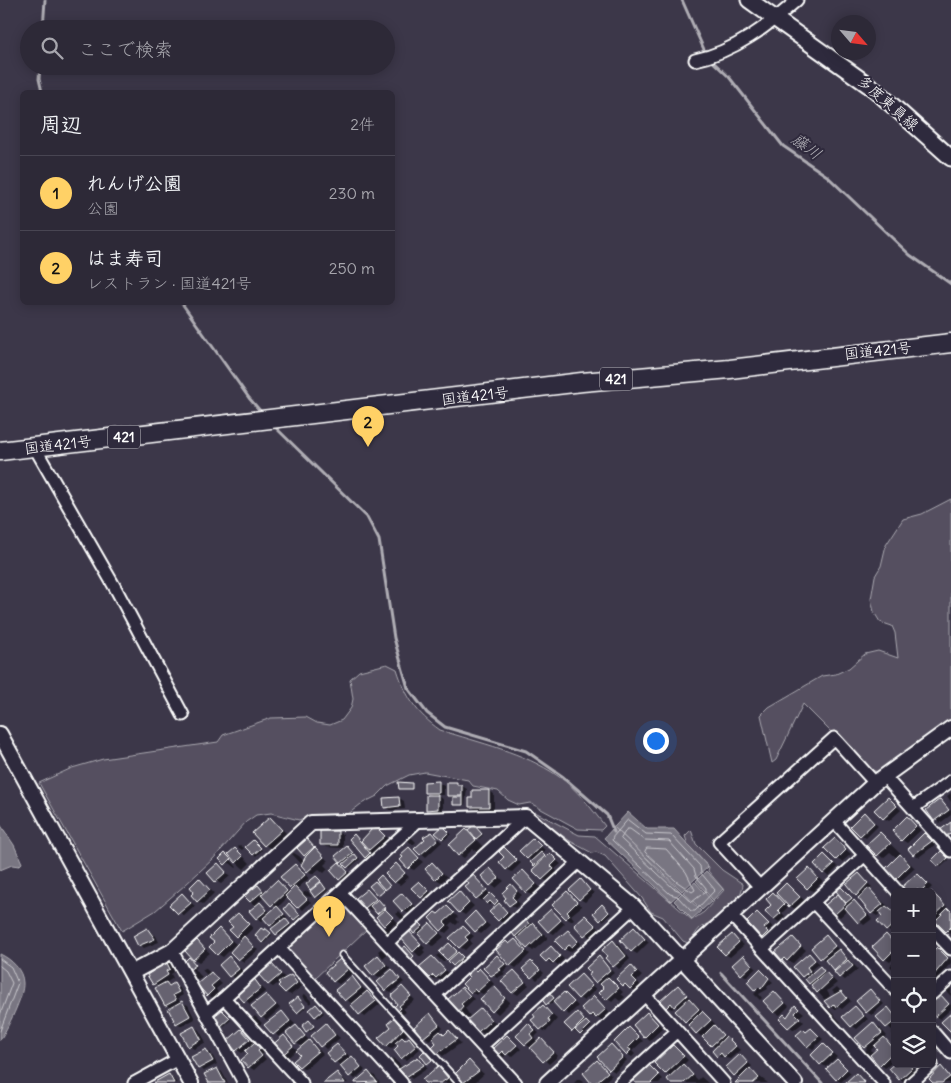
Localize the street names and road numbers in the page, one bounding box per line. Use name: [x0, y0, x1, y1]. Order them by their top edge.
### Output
street label: 多度東員線: [854, 71, 923, 134]
street label: 国道421号: [843, 338, 913, 363]
road number: 421: [600, 368, 632, 390]
street label: 国道421号: [440, 382, 510, 409]
road number: 421: [108, 426, 140, 448]
street label: 国道421号: [23, 431, 93, 458]

